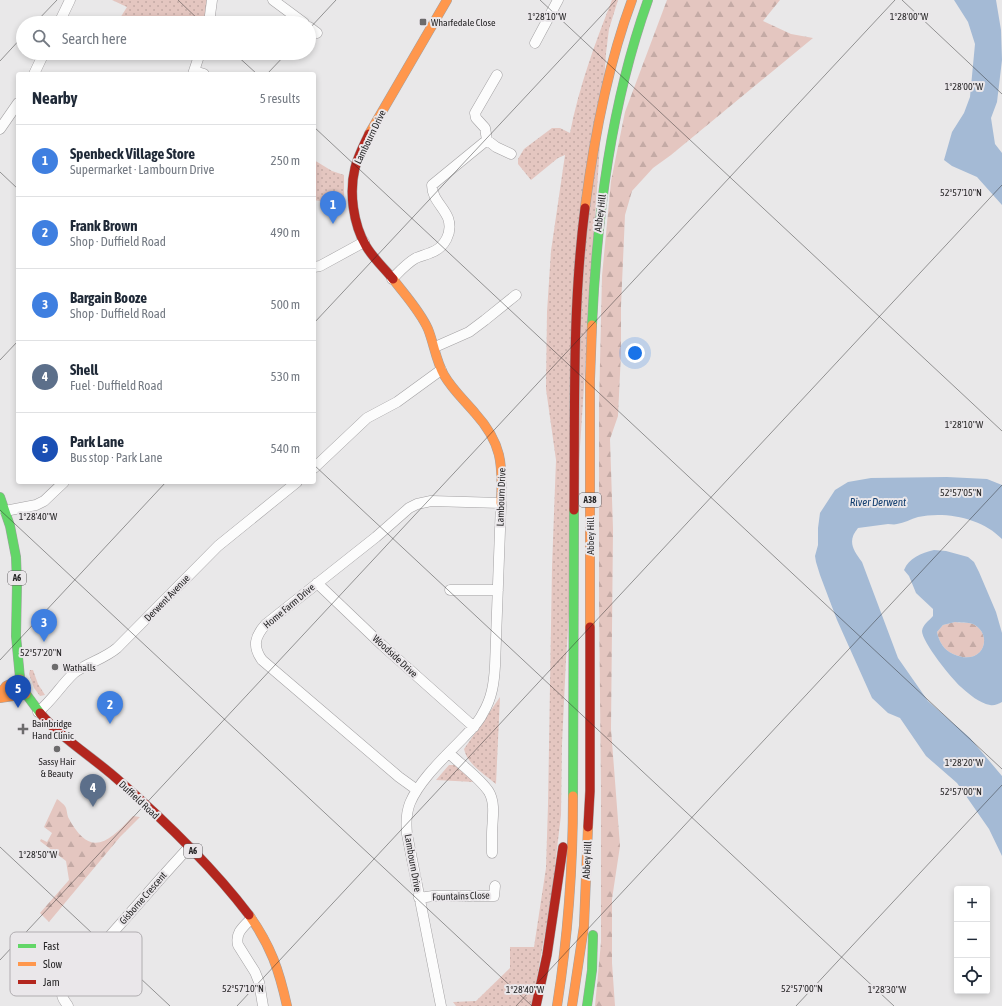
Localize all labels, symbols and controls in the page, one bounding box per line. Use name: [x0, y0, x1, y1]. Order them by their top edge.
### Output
text: 1°28'10"W: [528, 11, 567, 22]
text: 1°28'00"W: [890, 11, 929, 22]
search box: [16, 16, 316, 60]
marker: Wharfedale Close: [418, 17, 428, 27]
place label: Wharfedale Close: [431, 17, 496, 28]
icon: search: [30, 27, 52, 49]
text: Search here: [62, 30, 127, 47]
text: 1°28'00"W: [945, 81, 984, 92]
text: Nearby: [32, 88, 78, 108]
text: 5 results: [260, 91, 300, 106]
street label: Lambourn Drive: [352, 108, 388, 166]
text: Spenbeck Village Store: [70, 145, 195, 162]
text: 1: [42, 153, 48, 168]
text: 250 m: [271, 153, 300, 168]
text: Supermarket · Lambourn Drive: [70, 162, 214, 177]
text: 52°57'10"N: [940, 187, 982, 198]
pin: 1: [320, 191, 346, 224]
street label: Abbey Hill: [592, 193, 608, 232]
text: Frank Brown: [70, 217, 137, 234]
text: 2: [42, 225, 48, 240]
text: 490 m: [271, 225, 300, 240]
text: Shop · Duffield Road: [70, 234, 166, 249]
text: Bargain Booze: [70, 289, 147, 306]
text: 3: [42, 297, 48, 312]
text: 500 m: [271, 297, 300, 312]
text: Shop · Duffield Road: [70, 306, 166, 321]
your location: [625, 343, 645, 363]
text: Shell: [70, 361, 98, 378]
text: 4: [42, 369, 48, 384]
text: 530 m: [271, 369, 300, 384]
text: Fuel · Duffield Road: [70, 378, 163, 393]
text: 1°28'10"W: [945, 419, 984, 430]
text: Park Lane: [70, 433, 124, 450]
text: 5: [42, 441, 48, 456]
text: 540 m: [271, 441, 300, 456]
text: Bus stop · Park Lane: [70, 450, 162, 465]
street label: Lambourn Drive: [494, 467, 508, 526]
text: 52°57'05"N: [940, 487, 982, 498]
road number: A38: [579, 493, 601, 507]
water label: River Derwent: [850, 496, 907, 508]
text: 1°28'40"W: [19, 511, 58, 522]
street label: Abbey Hill: [585, 517, 596, 555]
road number: A6: [8, 571, 26, 585]
street label: Derwent Avenue: [142, 572, 192, 624]
street label: Home Farm Drive: [261, 581, 317, 630]
pin: 3: [31, 609, 57, 642]
street label: Woodside Drive: [370, 633, 420, 680]
text: 52°57'20"N: [20, 647, 62, 658]
marker: Wathalls: [50, 662, 60, 672]
place label: Wathalls: [63, 662, 96, 673]
pin: 5: [5, 675, 31, 708]
pin: 2: [97, 691, 123, 724]
place label: Bainbridge Hand Clinic: [32, 718, 74, 741]
marker: Bainbridge Hand Clinic: [17, 723, 29, 735]
marker: Sassy Hair & Beauty: [52, 744, 62, 754]
place label: Sassy Hair & Beauty: [38, 756, 77, 779]
text: 1°28'20"W: [945, 757, 984, 768]
pin: 4: [80, 774, 106, 807]
street label: Duffield Road: [117, 779, 161, 821]
text: 52°57'00"N: [940, 786, 982, 797]
street label: Lambourn Drive: [402, 833, 424, 893]
street label: Abbey Hill: [581, 841, 593, 879]
road number: A6: [184, 844, 202, 858]
text: 1°28'50"W: [19, 849, 58, 860]
street label: Gisborne Crescent: [117, 869, 169, 926]
map controls: [954, 886, 990, 994]
button: +: [954, 886, 990, 922]
street label: Fountains Close: [432, 889, 490, 903]
button: −: [954, 922, 990, 958]
legend: [10, 932, 142, 996]
text: Fast: [43, 940, 59, 952]
text: Slow: [43, 958, 62, 970]
button: locate: [954, 958, 990, 994]
text: Jam: [43, 976, 60, 988]
text: 52°57'10"N: [222, 983, 264, 994]
text: 52°57'00"N: [781, 983, 823, 994]
text: 1°28'40"W: [506, 984, 545, 995]
text: 1°28'30"W: [868, 984, 907, 995]

